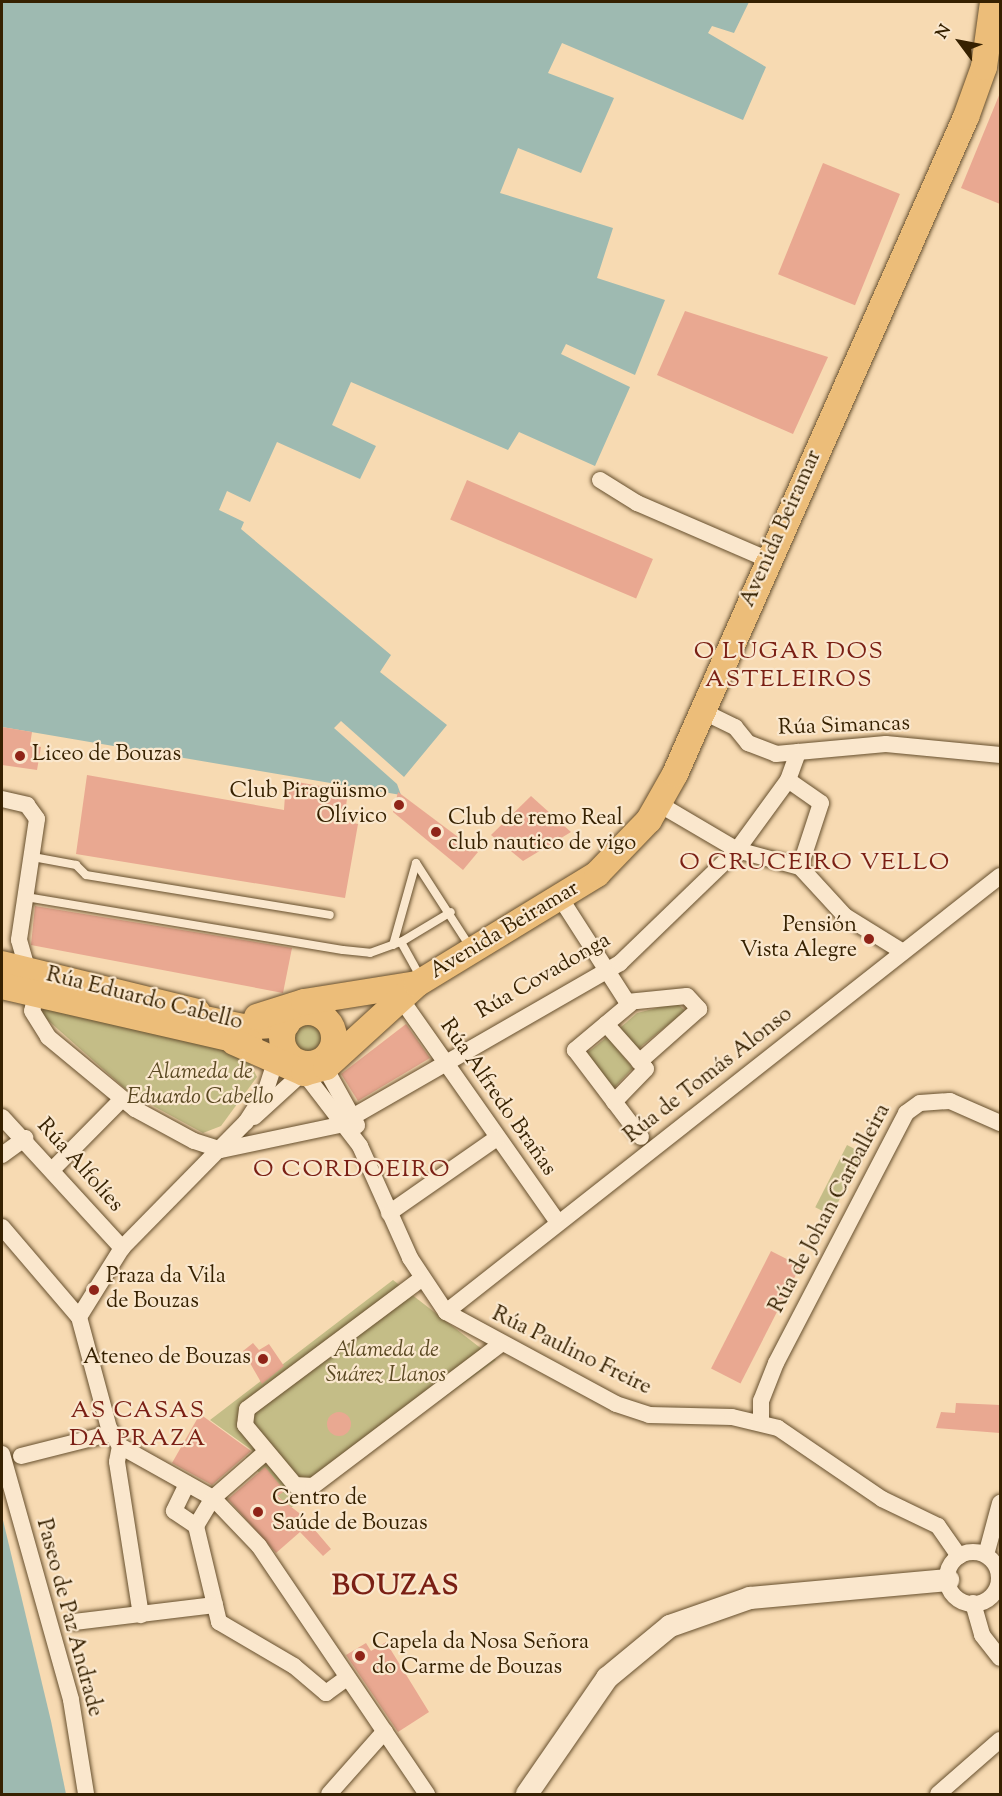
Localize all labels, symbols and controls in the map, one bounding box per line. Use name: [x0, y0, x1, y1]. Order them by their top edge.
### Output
north arrow: [930, 12, 990, 72]
text: N: [931, 21, 957, 44]
street label: Avenida Beiramar: [736, 446, 828, 612]
district label: O LUGAR DOS ASTELEIROS: [694, 639, 884, 695]
street label: Rúa Simancas: [778, 712, 910, 742]
place label: Liceo de Bouzas: [32, 743, 181, 769]
marker: Liceo de Bouzas: [13, 749, 27, 763]
place label: Club Piragüismo Olívico: [230, 779, 387, 830]
marker: Club Piragüismo Olívico: [392, 798, 406, 812]
place label: Club de remo Real club nautico de vigo: [448, 806, 636, 858]
marker: Club de remo Real club nautico de vigo: [429, 825, 443, 839]
district label: O CRUCEIRO VELLO: [679, 850, 951, 878]
street label: Avenida Beiramar: [426, 876, 584, 986]
place label: Pensión Vista Alegre: [740, 913, 857, 964]
street label: Rúa Covadonga: [472, 928, 616, 1026]
marker: Pensión Vista Alegre: [862, 932, 876, 946]
street label: Rúa Eduardo Cabello: [43, 963, 245, 1037]
street label: Rúa de Tomás Alonso: [619, 1002, 799, 1150]
street label: Rúa Alfredo Brañas: [433, 1014, 561, 1182]
park label: Alameda de Eduardo Cabello: [126, 1060, 274, 1112]
street label: Rúa de Johan Carballeira: [765, 1100, 897, 1318]
street label: Rúa Alfolíes: [30, 1114, 128, 1218]
district label: O CORDOEIRO: [253, 1157, 451, 1185]
place label: Praza da Vila de Bouzas: [106, 1264, 226, 1316]
marker: Praza da Vila de Bouzas: [87, 1283, 101, 1297]
street label: Rúa Paulino Freire: [487, 1302, 655, 1402]
park label: Alameda de Suárez Llanos: [326, 1338, 446, 1390]
place label: Ateneo de Bouzas: [83, 1346, 251, 1372]
marker: Ateneo de Bouzas: [256, 1352, 270, 1366]
district label: AS CASAS DA PRAZA: [69, 1398, 207, 1454]
place label: Centro de Saúde de Bouzas: [272, 1486, 428, 1538]
marker: Centro de Saúde de Bouzas: [249, 1503, 267, 1521]
street label: Paseo de Paz Andrade: [29, 1516, 107, 1720]
district label: BOUZAS: [332, 1570, 460, 1604]
place label: Capela da Nosa Señora do Carme de Bouzas: [372, 1630, 589, 1682]
marker: Capela da Nosa Señora do Carme de Bouzas: [353, 1649, 367, 1663]

